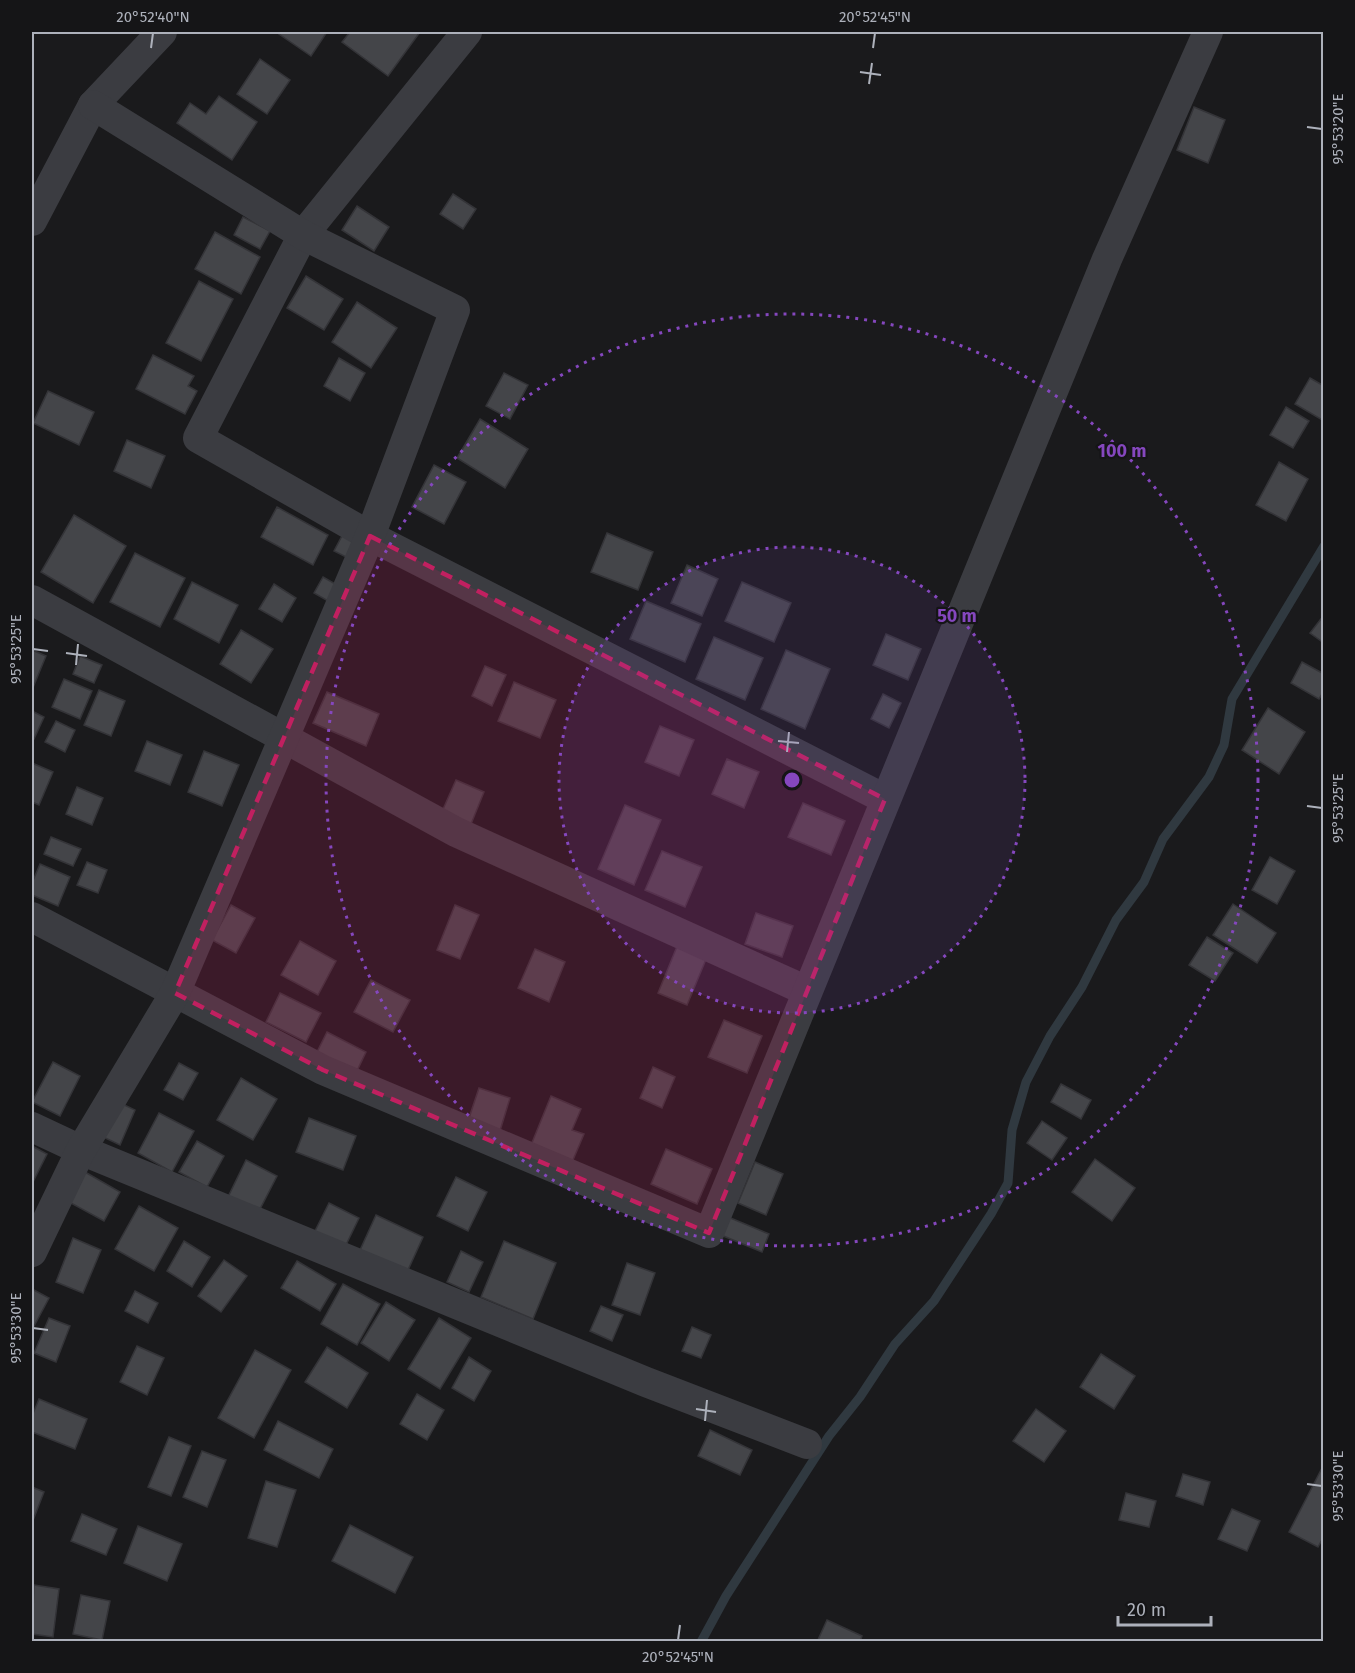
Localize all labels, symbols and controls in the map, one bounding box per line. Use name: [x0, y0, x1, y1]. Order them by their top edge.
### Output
text: 20°52'40"N: [116, 8, 190, 26]
text: 20°52'45"N: [839, 8, 911, 26]
text: 95°53'20"E: [1329, 94, 1347, 164]
text: 100 m: [1098, 440, 1146, 462]
text: 50 m: [937, 605, 977, 627]
text: 95°53'25"E: [7, 614, 25, 684]
centre of rings: [782, 770, 802, 790]
text: 95°53'25"E: [1329, 773, 1347, 843]
text: 95°53'30"E: [7, 1293, 25, 1363]
text: 95°53'30"E: [1329, 1451, 1347, 1521]
scale bar: [1118, 1589, 1211, 1627]
text: 20 m: [1127, 1599, 1166, 1621]
text: 20°52'45"N: [642, 1648, 714, 1666]

